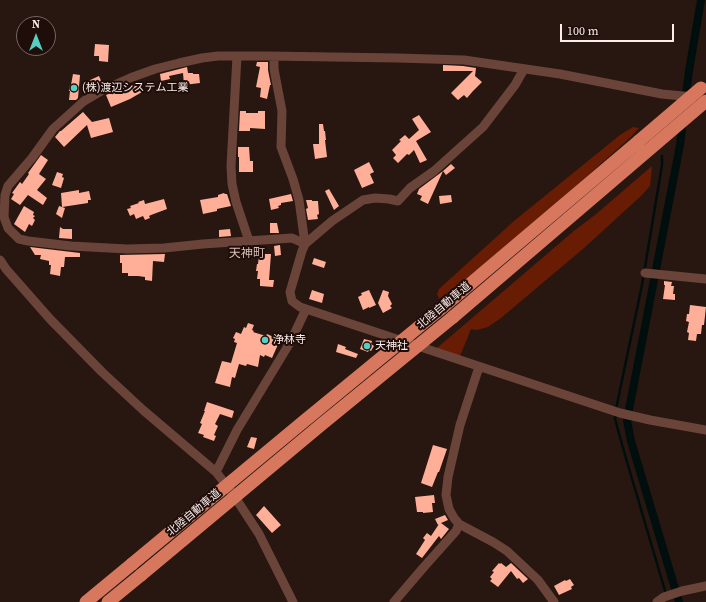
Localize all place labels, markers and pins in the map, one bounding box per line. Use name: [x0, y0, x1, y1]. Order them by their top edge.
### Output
place label: (株)渡辺システム工業: [82, 81, 188, 95]
marker: (株)渡辺システム工業: [69, 83, 79, 93]
place label: 浄林寺: [273, 333, 306, 347]
marker: 浄林寺: [260, 335, 270, 345]
place label: 天神社: [375, 339, 408, 353]
marker: 天神社: [362, 341, 372, 351]

